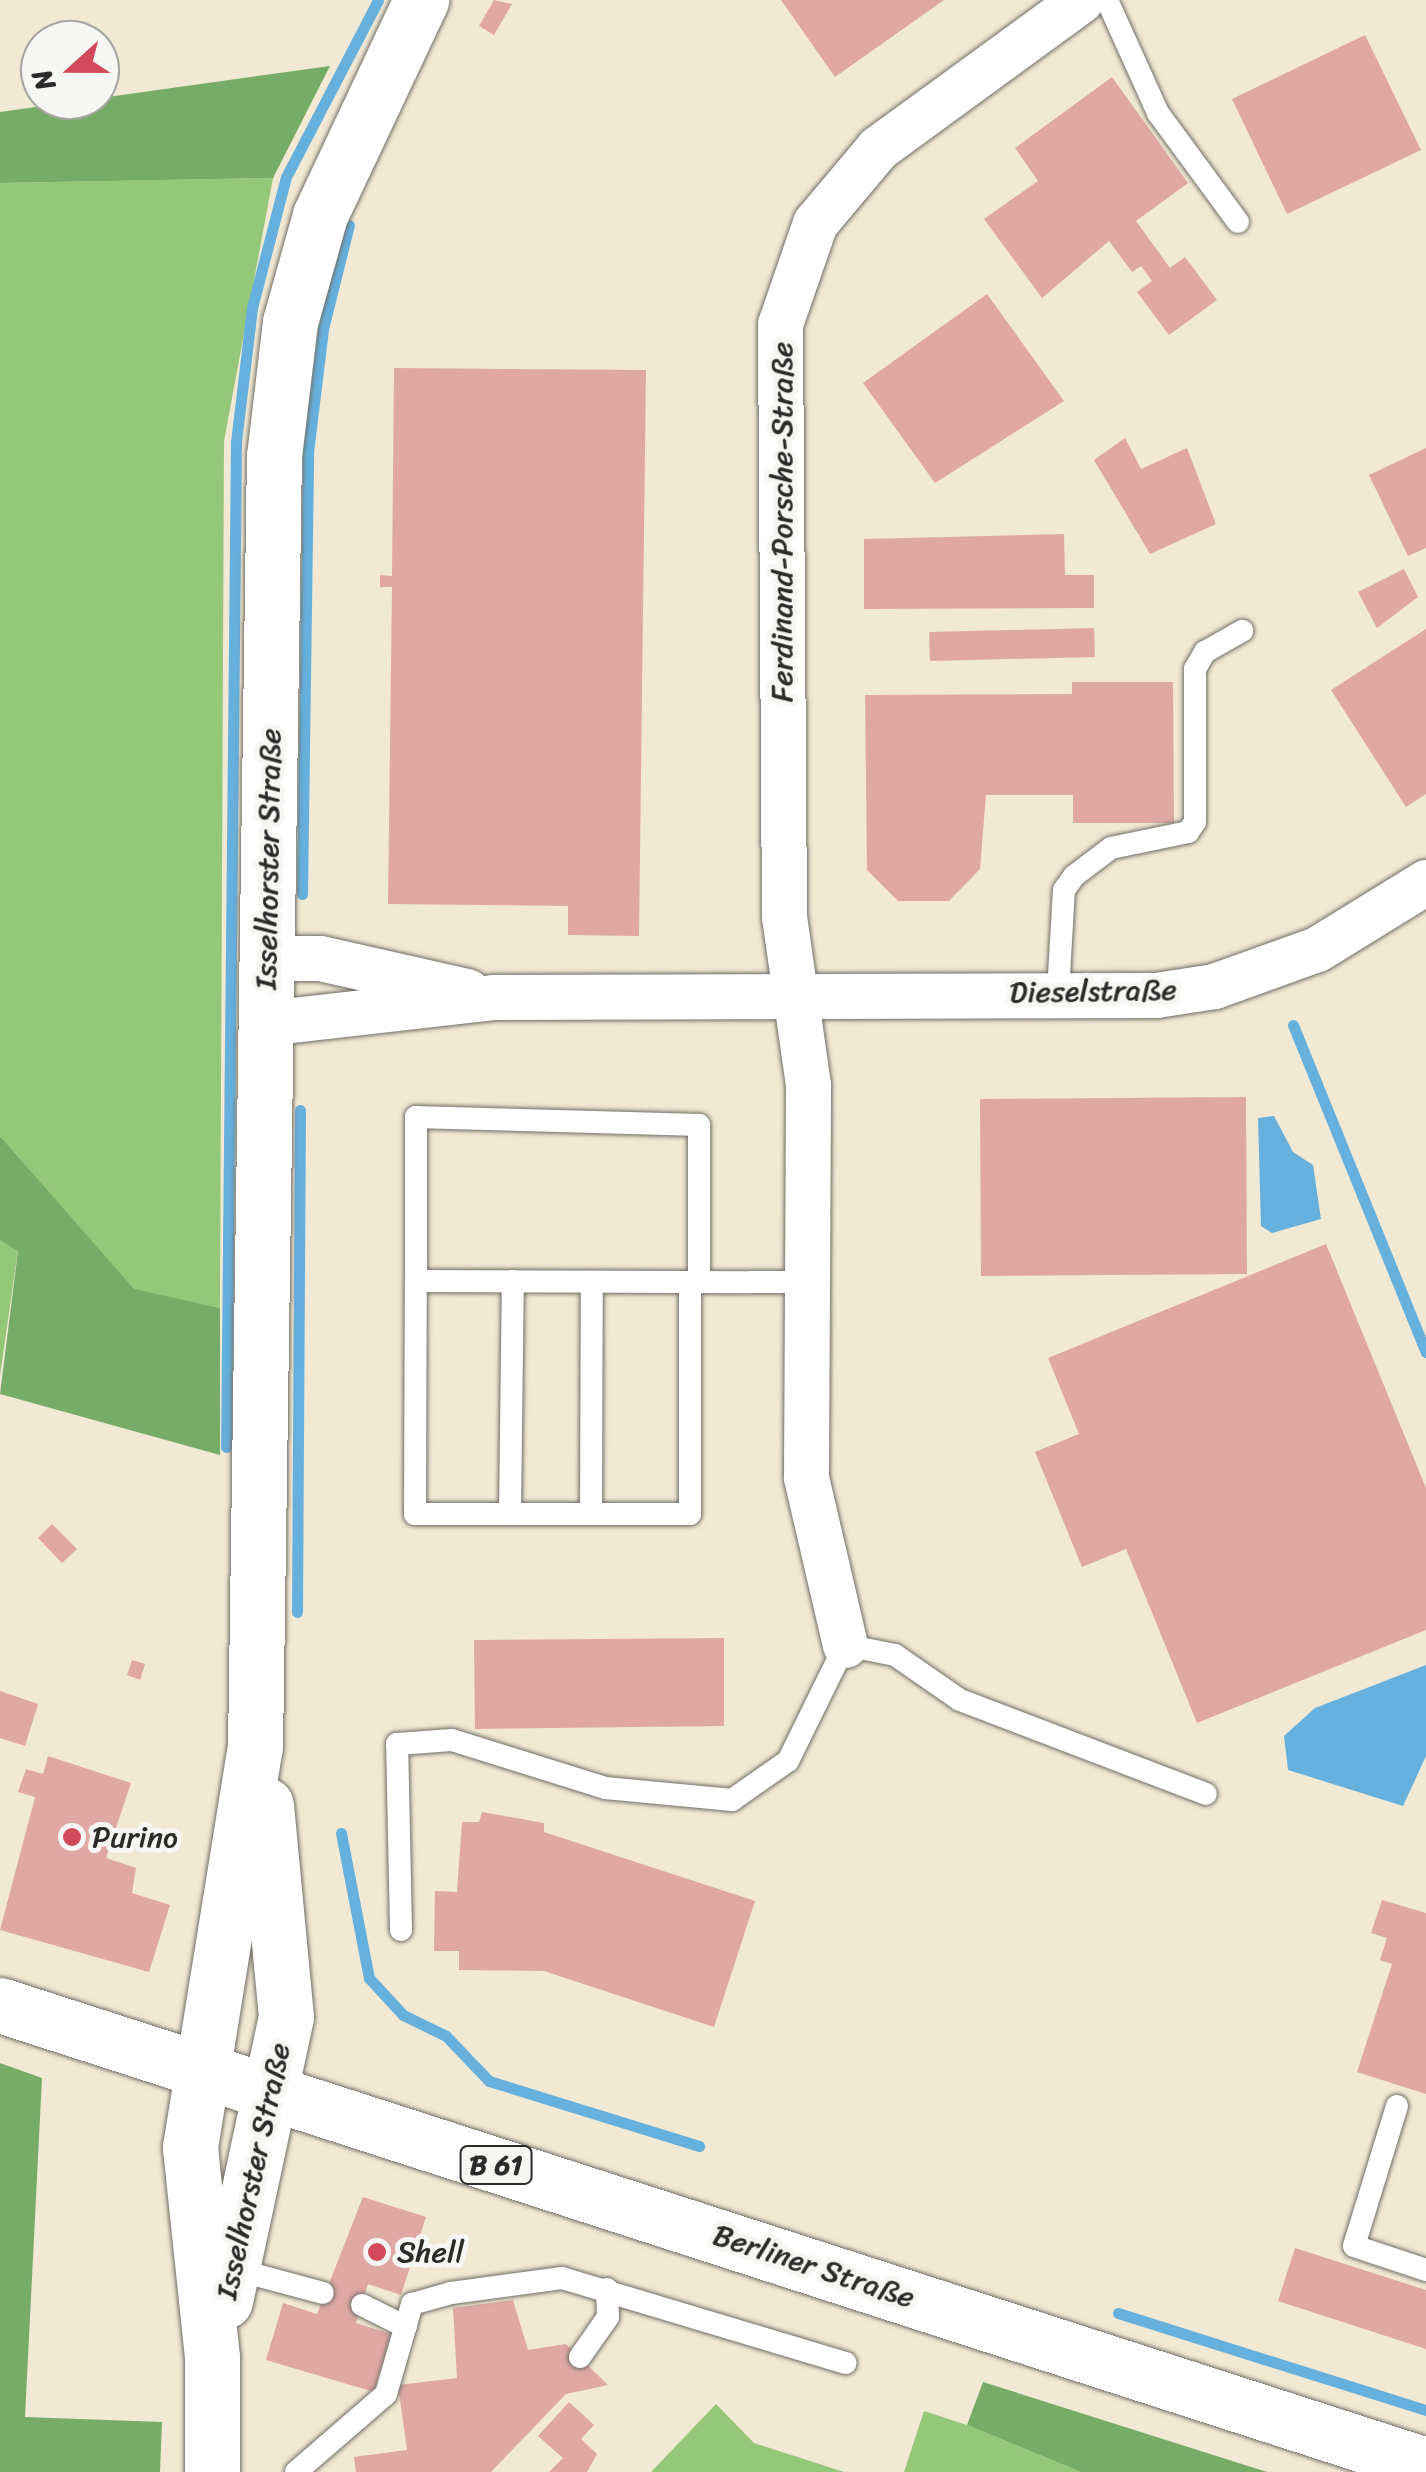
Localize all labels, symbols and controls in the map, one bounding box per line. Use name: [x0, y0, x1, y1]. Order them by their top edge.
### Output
north arrow: [20, 20, 120, 120]
text: N: [17, 62, 70, 98]
street label: Ferdinand-Porsche-Straße: [764, 342, 800, 702]
street label: Isselhorster Straße: [248, 728, 288, 990]
street label: Dieselstraße: [1009, 972, 1177, 1010]
place label: Purino: [92, 1819, 178, 1855]
marker: Purino: [61, 1826, 83, 1848]
street label: Isselhorster Straße: [208, 2039, 298, 2303]
road number: B 61: [458, 2142, 534, 2188]
street label: Berliner Straße: [709, 2216, 919, 2316]
place label: Shell: [397, 2234, 464, 2270]
marker: Shell: [366, 2241, 388, 2263]

